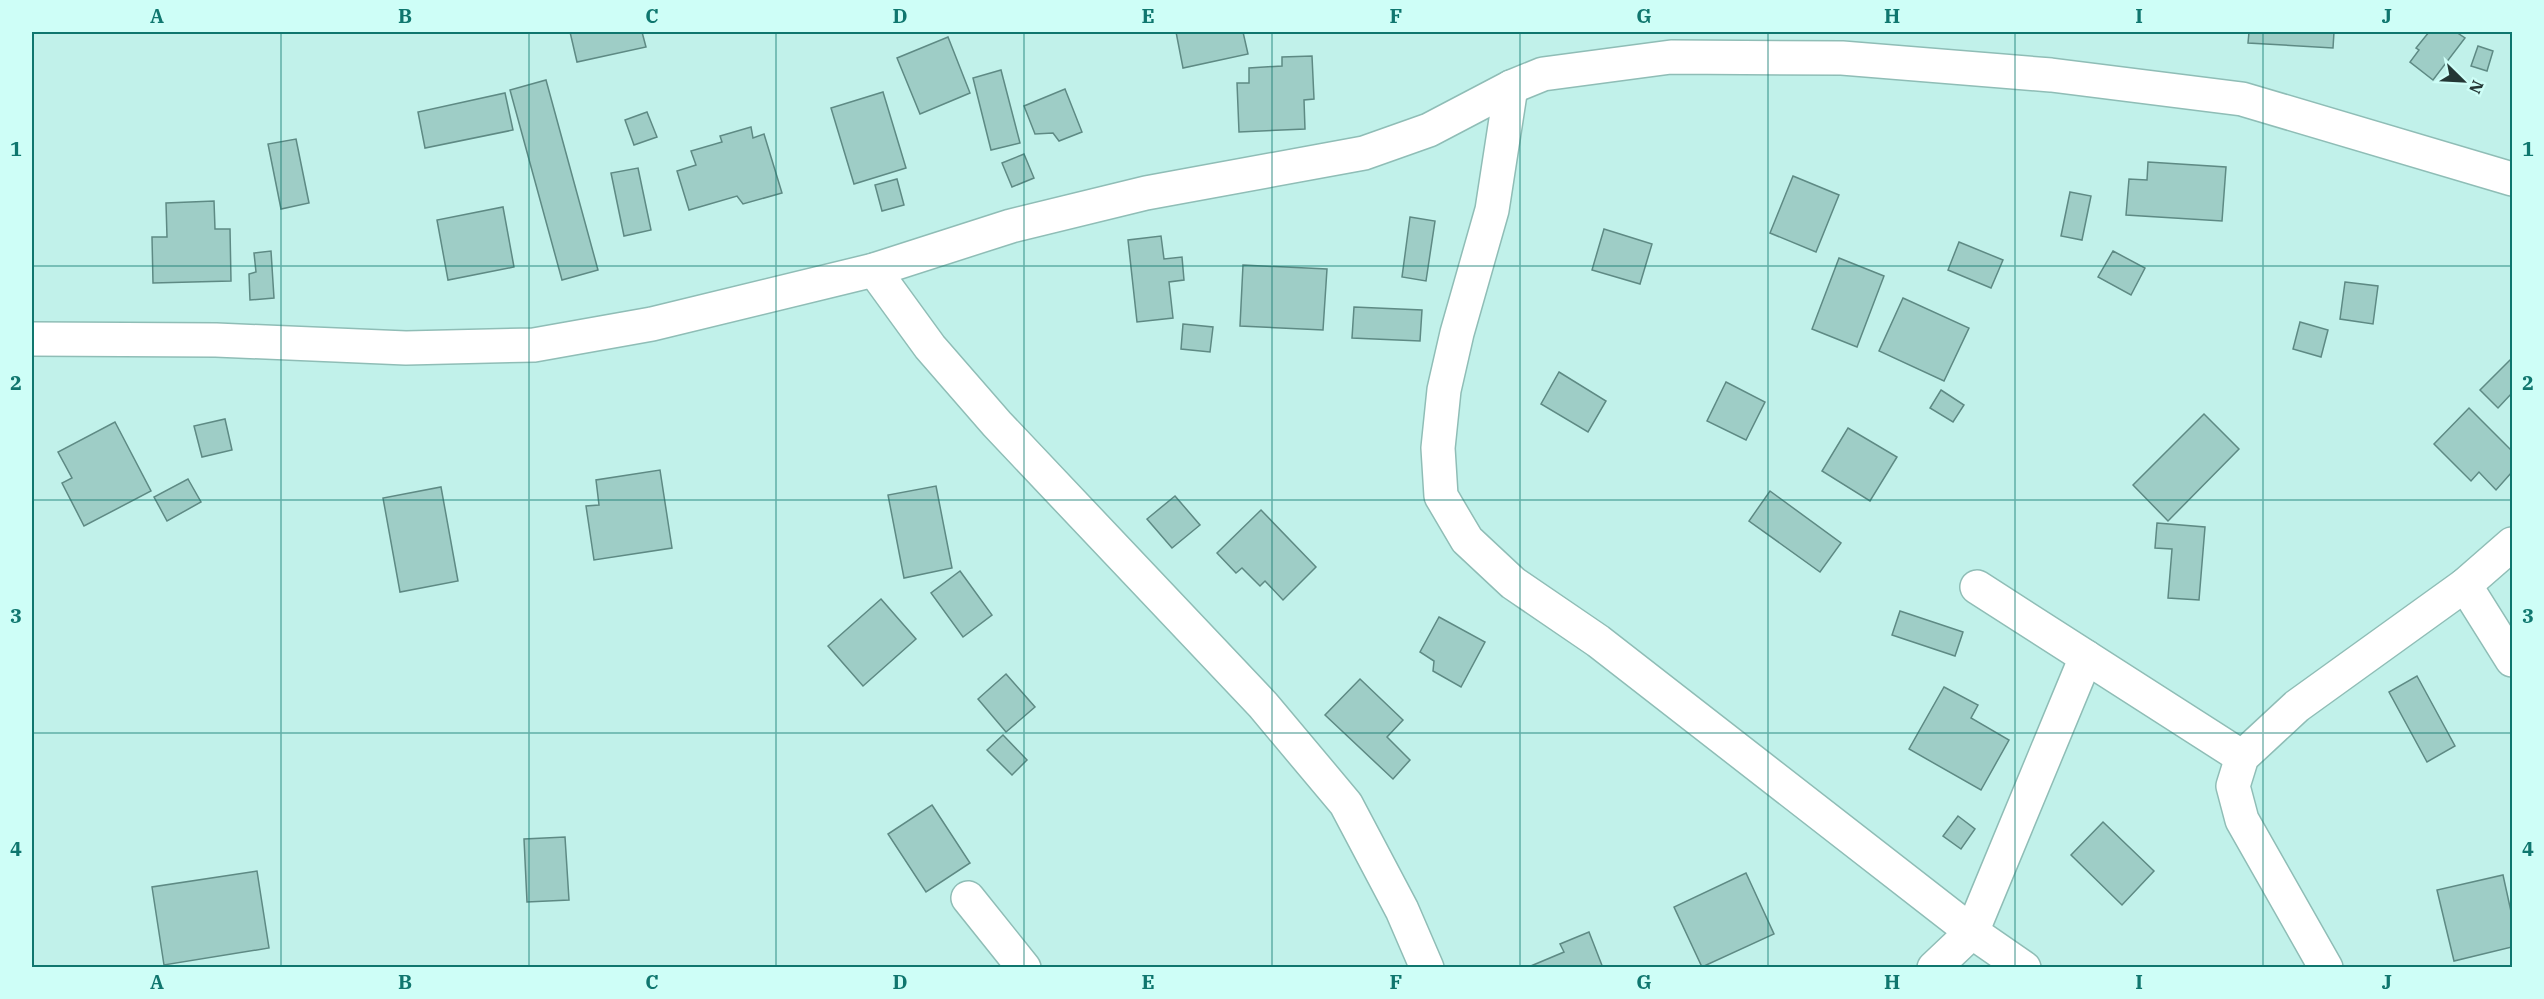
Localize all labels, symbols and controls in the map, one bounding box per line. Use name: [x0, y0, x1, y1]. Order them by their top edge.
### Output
text: A: [150, 2, 164, 29]
text: B: [398, 2, 412, 29]
text: C: [645, 2, 659, 29]
text: D: [892, 2, 908, 29]
text: E: [1141, 2, 1155, 29]
text: F: [1390, 2, 1402, 29]
text: G: [1636, 2, 1652, 29]
text: H: [1884, 2, 1900, 29]
text: I: [2135, 2, 2143, 29]
text: J: [2382, 2, 2392, 29]
north arrow: [2433, 51, 2493, 111]
text: N: [2465, 77, 2488, 97]
text: 1: [10, 135, 22, 162]
text: 1: [2522, 135, 2534, 162]
text: 2: [10, 369, 22, 396]
text: 2: [2522, 369, 2534, 396]
text: 3: [10, 602, 22, 629]
text: 3: [2522, 602, 2534, 629]
text: 4: [10, 835, 22, 862]
text: 4: [2522, 835, 2534, 862]
text: A: [150, 968, 164, 995]
text: B: [398, 968, 412, 995]
text: C: [645, 968, 659, 995]
text: D: [892, 968, 908, 995]
text: E: [1141, 968, 1155, 995]
text: F: [1390, 968, 1402, 995]
text: G: [1636, 968, 1652, 995]
text: H: [1884, 968, 1900, 995]
text: I: [2135, 968, 2143, 995]
text: J: [2382, 968, 2392, 995]

